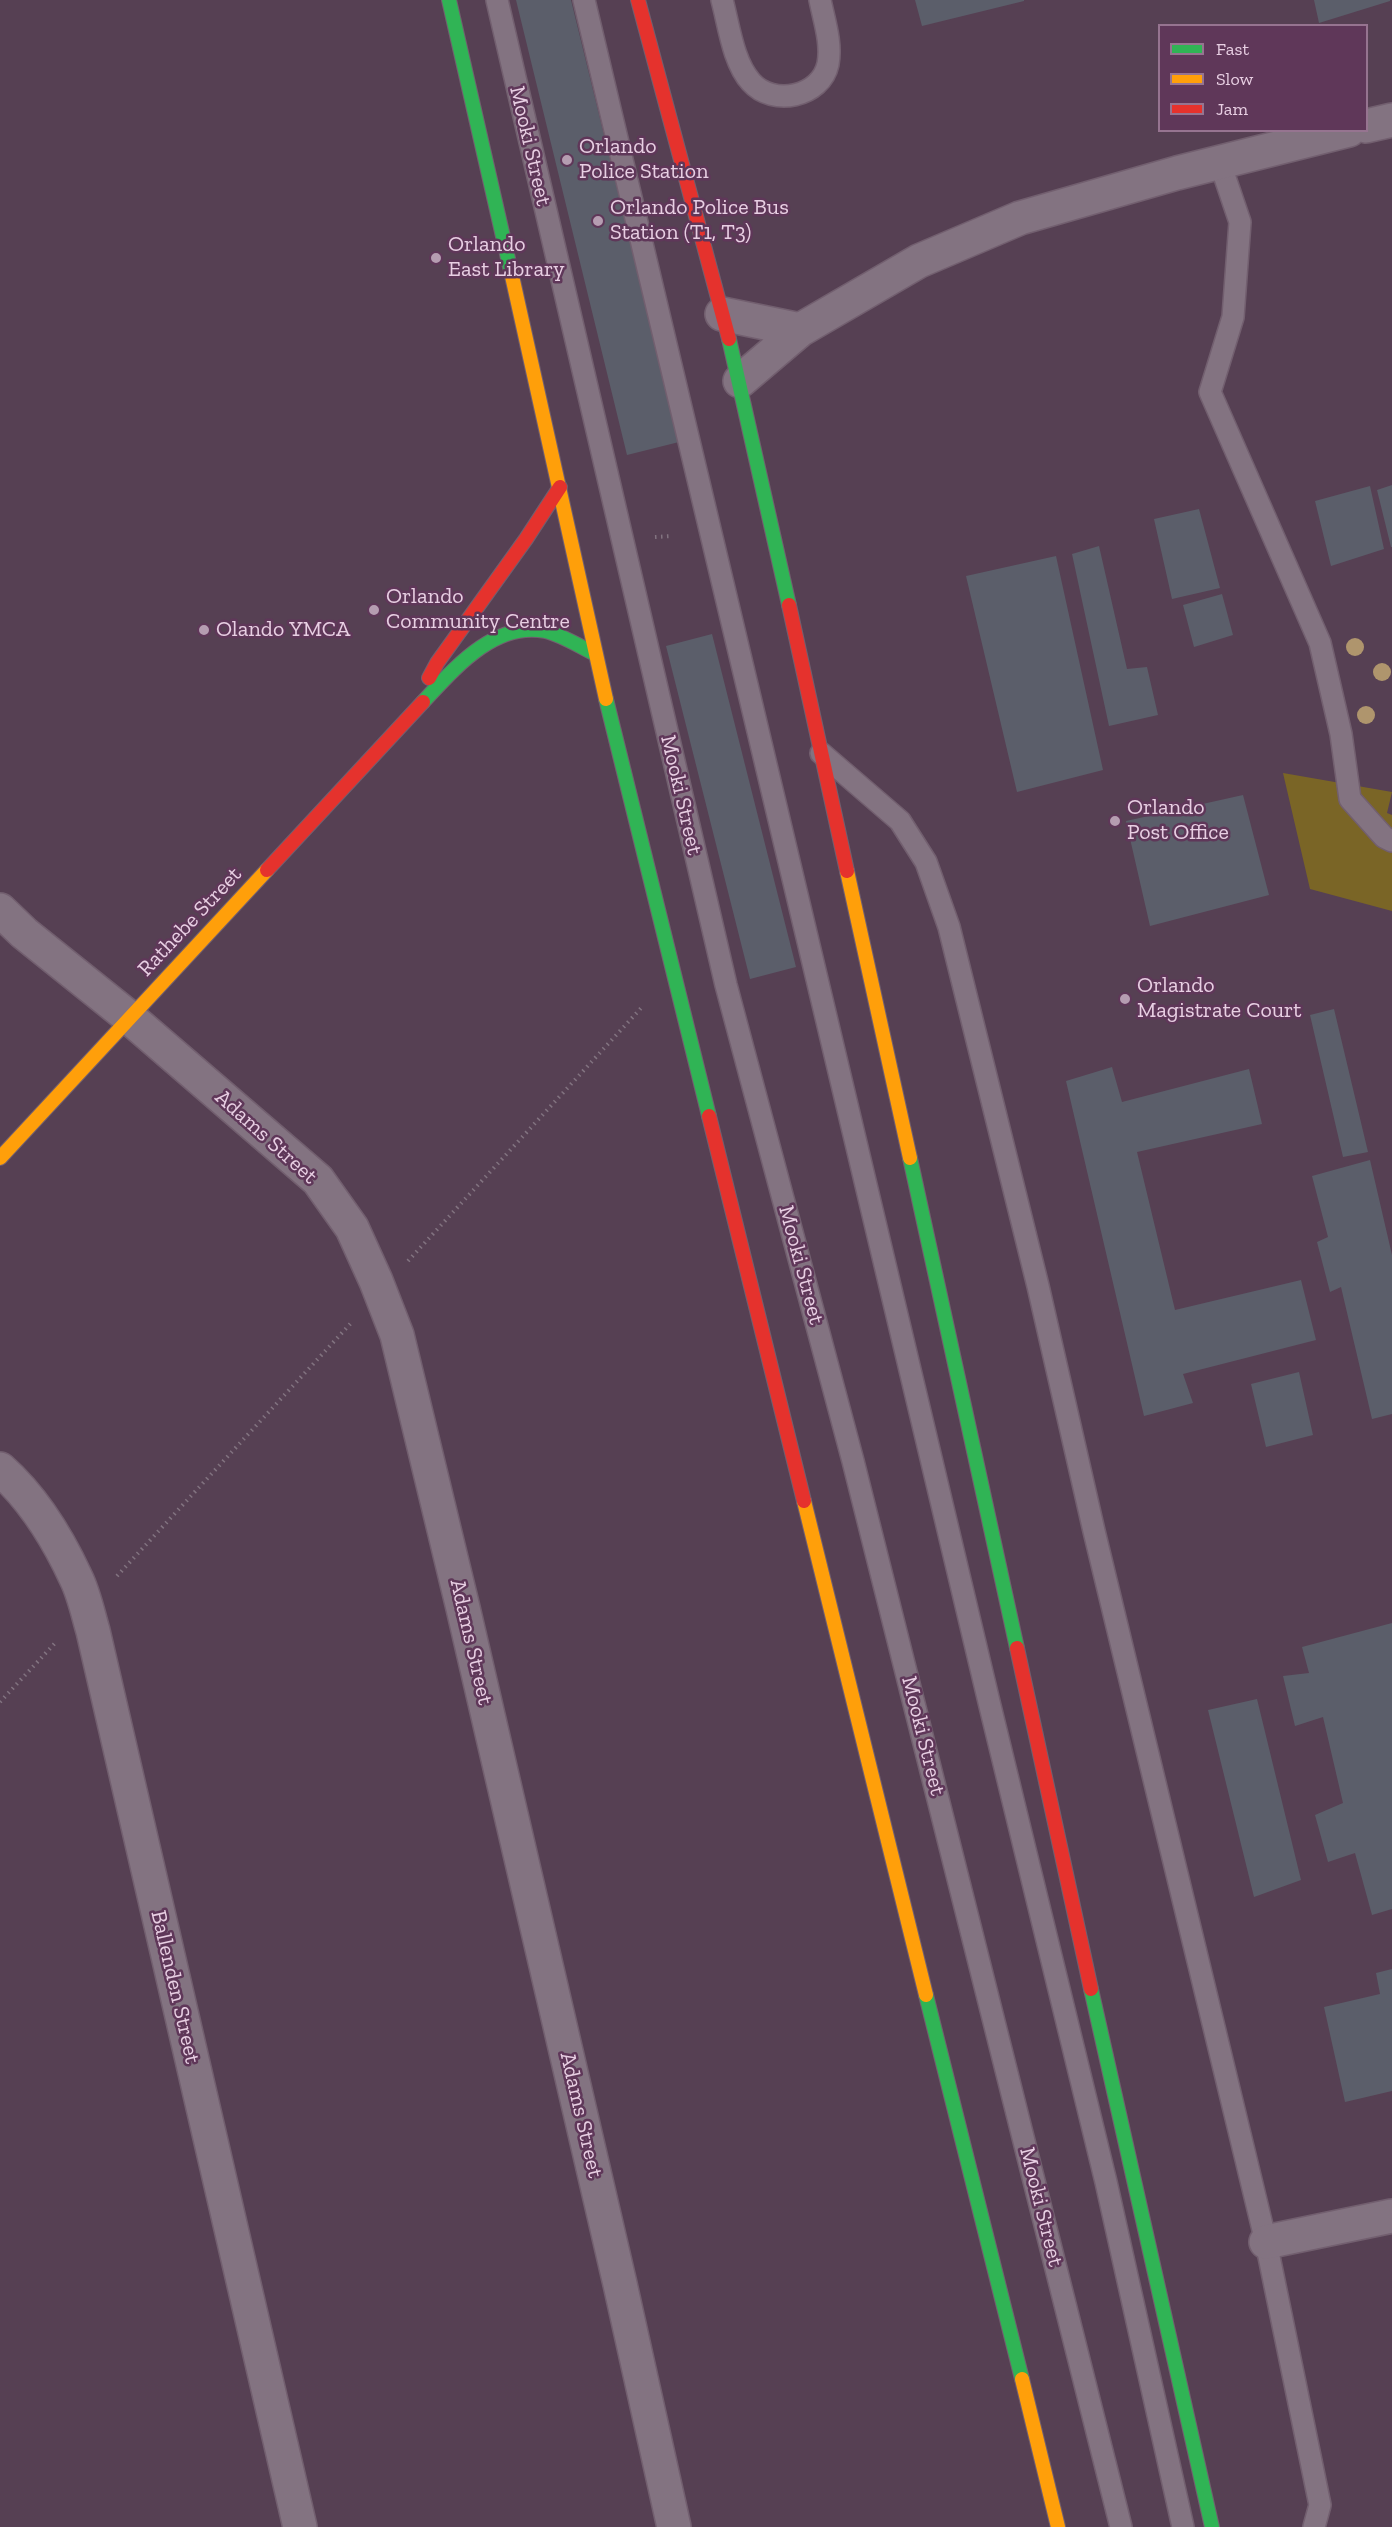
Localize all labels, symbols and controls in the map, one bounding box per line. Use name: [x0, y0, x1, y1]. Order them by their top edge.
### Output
legend: [1158, 24, 1368, 132]
text: Fast: [1216, 38, 1249, 60]
text: Slow: [1216, 68, 1253, 90]
street label: Mooki Street: [503, 84, 557, 208]
text: Jam: [1216, 98, 1248, 120]
place label: Orlando Police Station: [579, 134, 709, 186]
marker: Orlando Police Station: [560, 153, 574, 167]
place label: Orlando Police Bus Station (T1, T3): [610, 195, 789, 246]
marker: Orlando Police Bus Station (T1, T3): [591, 214, 605, 228]
place label: Orlando East Library: [448, 232, 565, 284]
marker: Orlando East Library: [429, 251, 443, 265]
place label: Orlando Community Centre: [386, 584, 570, 636]
marker: Orlando Community Centre: [367, 603, 381, 617]
place label: Olando YMCA: [216, 617, 350, 643]
marker: Olando YMCA: [197, 623, 211, 637]
street label: Mooki Street: [654, 733, 708, 857]
place label: Orlando Post Office: [1127, 795, 1229, 846]
marker: Orlando Post Office: [1108, 814, 1122, 828]
street label: Rathebe Street: [133, 862, 247, 982]
place label: Orlando Magistrate Court: [1137, 973, 1301, 1024]
marker: Orlando Magistrate Court: [1118, 992, 1132, 1006]
street label: Adams Street: [210, 1084, 322, 1190]
street label: Mooki Street: [772, 1203, 830, 1327]
street label: Adams Street: [444, 1577, 498, 1707]
street label: Mooki Street: [895, 1674, 951, 1798]
street label: Ballenden Street: [145, 1908, 205, 2066]
street label: Adams Street: [554, 2050, 608, 2180]
street label: Mooki Street: [1013, 2145, 1069, 2269]

